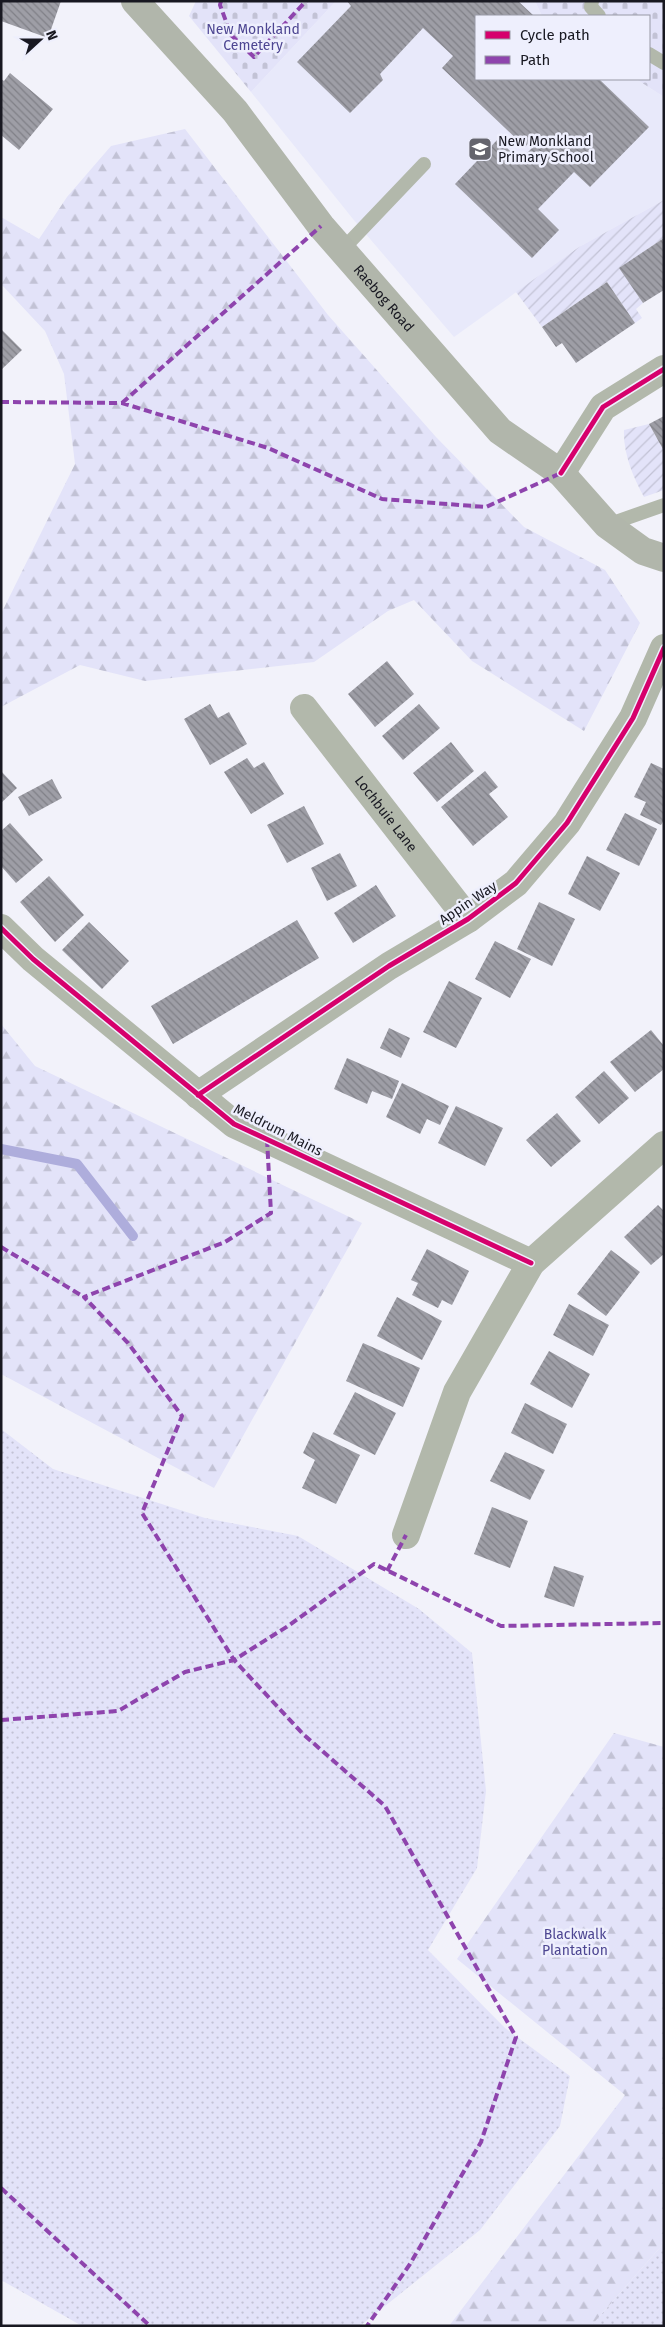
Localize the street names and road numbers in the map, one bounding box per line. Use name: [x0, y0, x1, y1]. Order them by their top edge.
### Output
street label: Raebog Road: [350, 261, 418, 335]
street label: Lochbuie Lane: [351, 772, 421, 855]
street label: Appin Way: [436, 877, 500, 928]
street label: Meldrum Mains: [231, 1100, 326, 1160]

